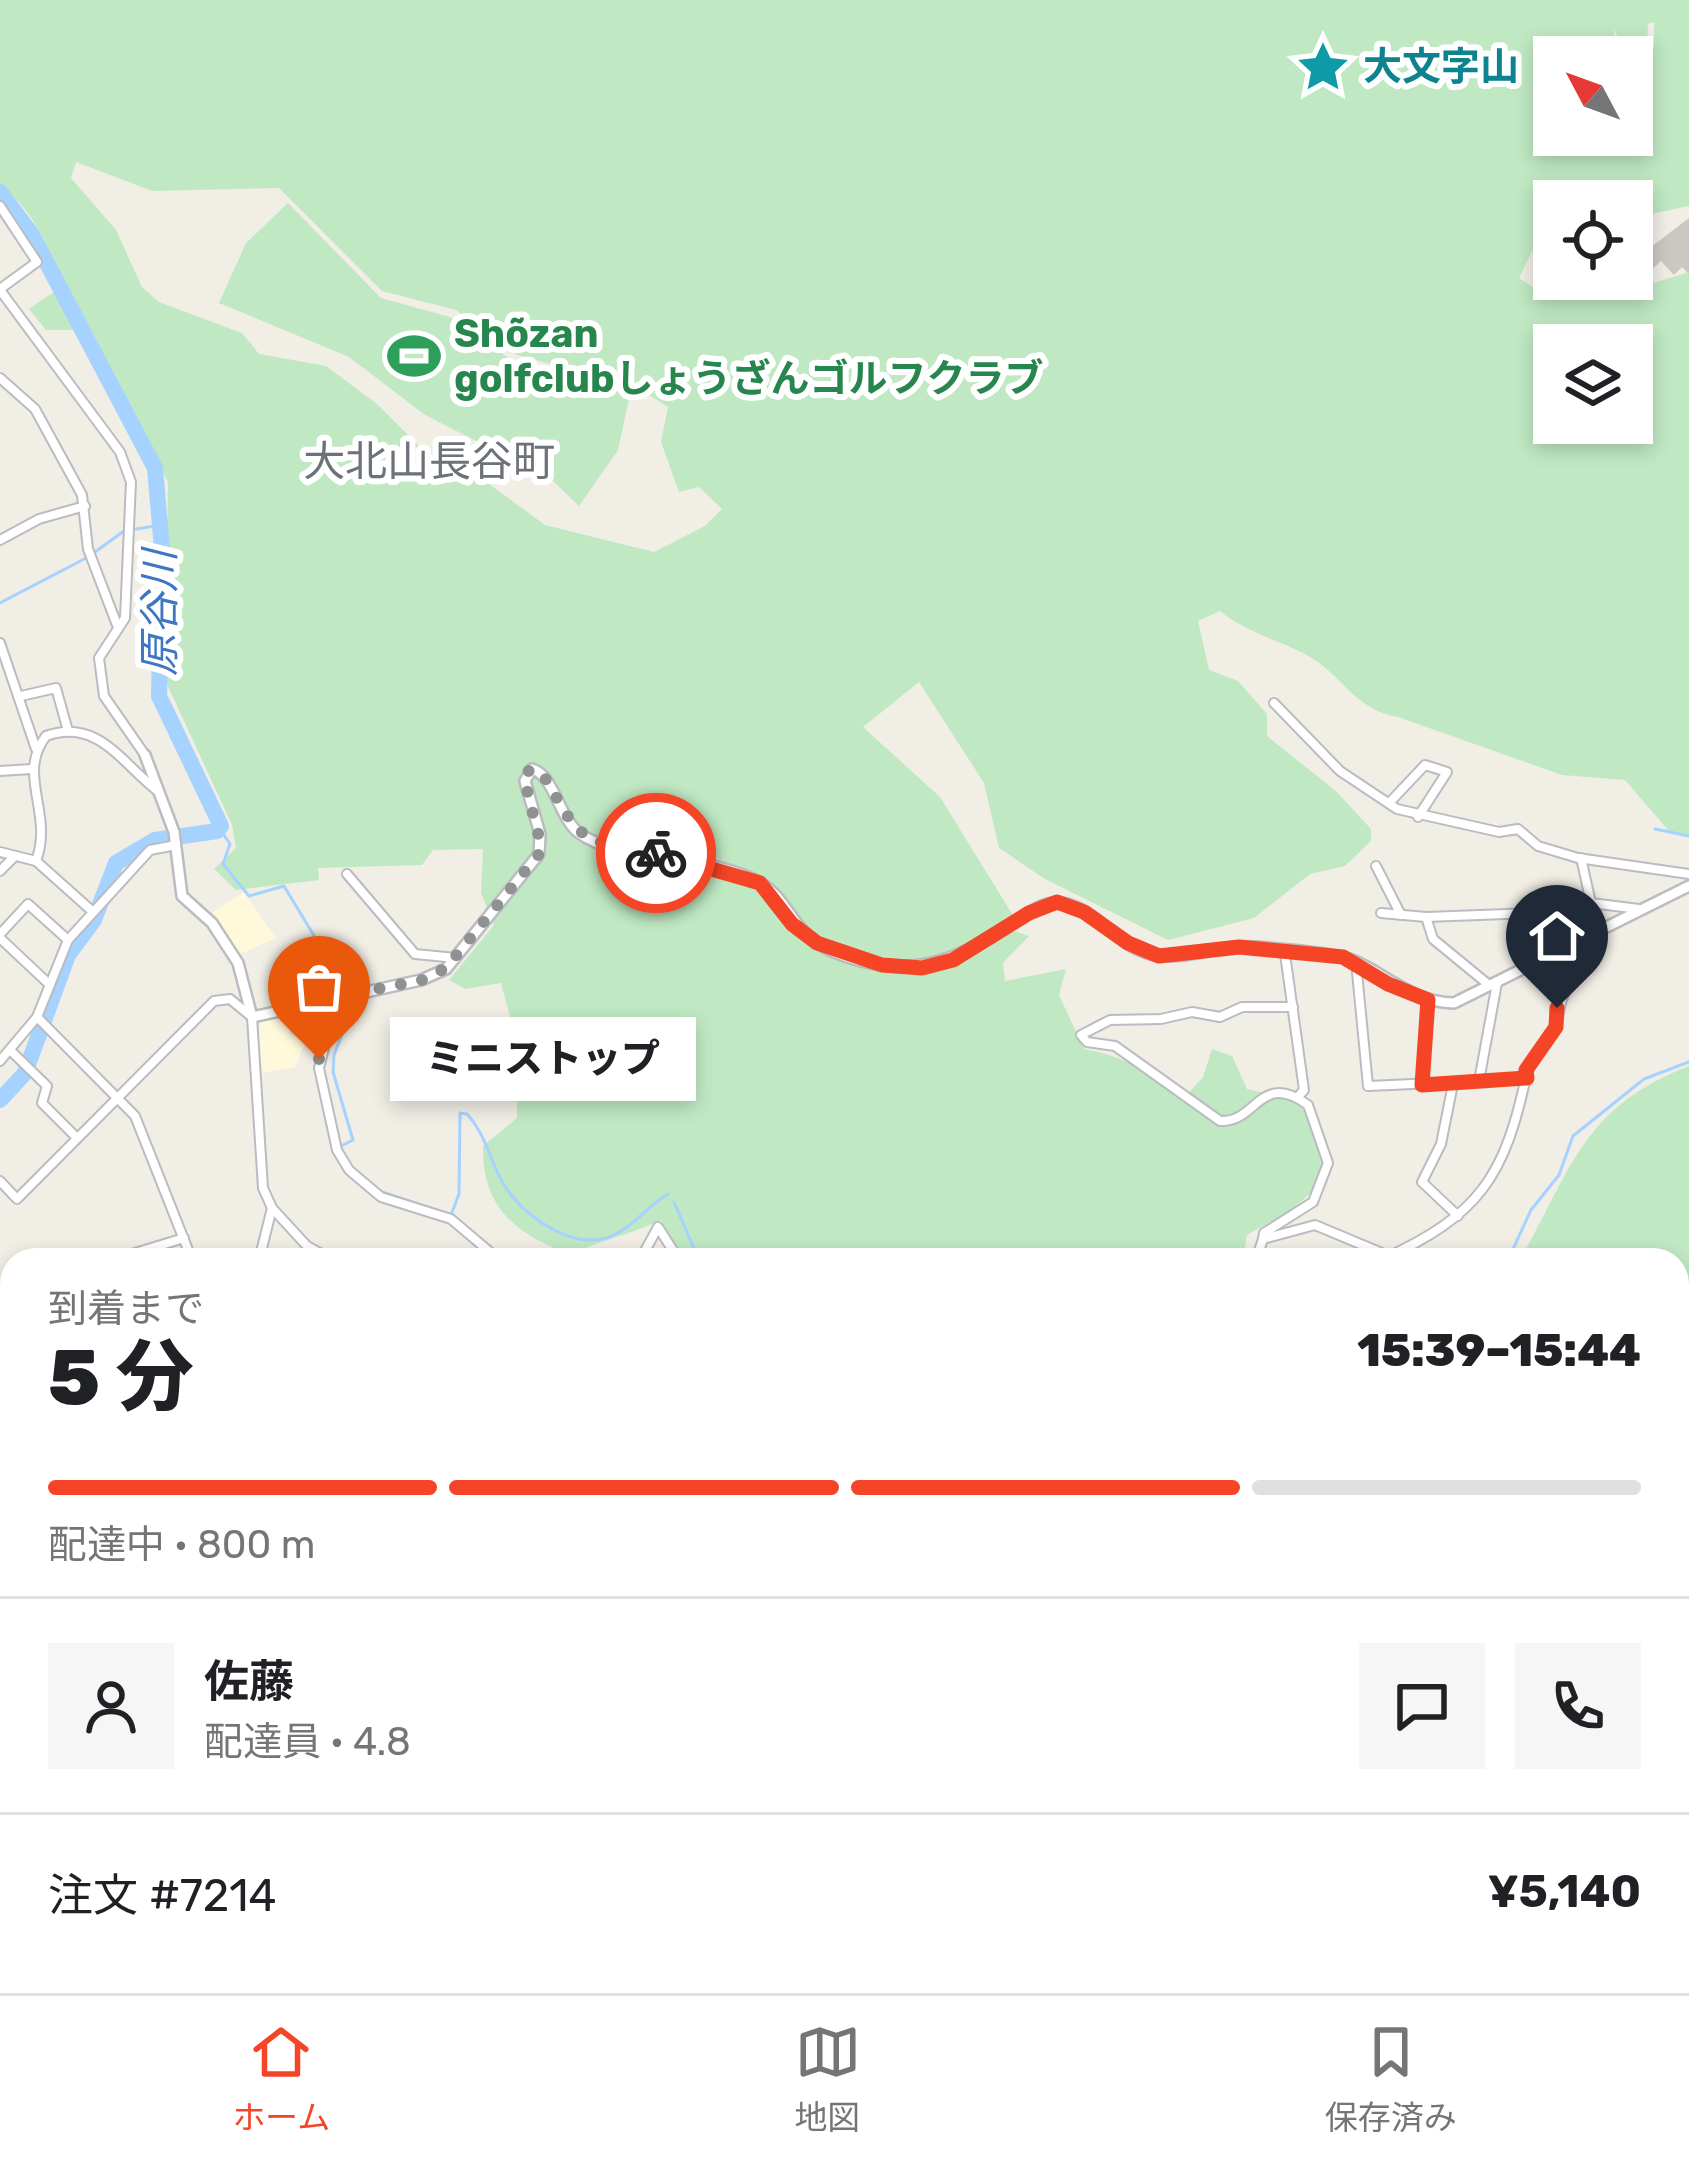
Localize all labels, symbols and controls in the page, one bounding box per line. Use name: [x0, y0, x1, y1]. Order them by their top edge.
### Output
north arrow: [1533, 36, 1653, 156]
map controls: [1533, 36, 1653, 444]
place icon: 大文字山: [1294, 38, 1352, 96]
place label: 大文字山: [1363, 44, 1519, 90]
button: locate: [1533, 180, 1653, 300]
place label: Shõzan golfclubしょうざんゴルフクラブ: [454, 311, 1044, 402]
button: layers: [1533, 324, 1653, 444]
sports icon: Shõzan golfclubしょうざんゴルフクラブ: [385, 327, 443, 385]
district label: 大北山長谷町: [303, 437, 555, 487]
water label: 原谷川: [135, 546, 185, 676]
courier: [596, 793, 716, 913]
icon: bike: [623, 820, 689, 886]
pin: [1506, 885, 1608, 1008]
icon: home: [1524, 903, 1590, 969]
pin: [268, 936, 370, 1059]
icon: bag: [286, 954, 352, 1020]
callout: ミニストップ: [391, 1017, 697, 1101]
text: ミニストップ: [426, 1036, 660, 1082]
text: 到着まで: [48, 1286, 204, 1332]
text: 15:39–15:44: [1357, 1324, 1641, 1377]
text: 5 分: [48, 1331, 194, 1424]
text: 配達中 · 800 m: [48, 1522, 316, 1568]
button: person: [48, 1643, 174, 1769]
button: chat: [1359, 1643, 1485, 1769]
button: phone: [1515, 1643, 1641, 1769]
text: 佐藤: [204, 1655, 294, 1708]
text: 配達員 · 4.8: [204, 1719, 411, 1765]
text: ¥5,140: [1488, 1865, 1641, 1918]
text: 注文 #7214: [48, 1869, 276, 1922]
tab: ホーム: [232, 2019, 330, 2139]
tab: 地図: [795, 2019, 861, 2139]
tab: 保存済み: [1325, 2019, 1457, 2139]

